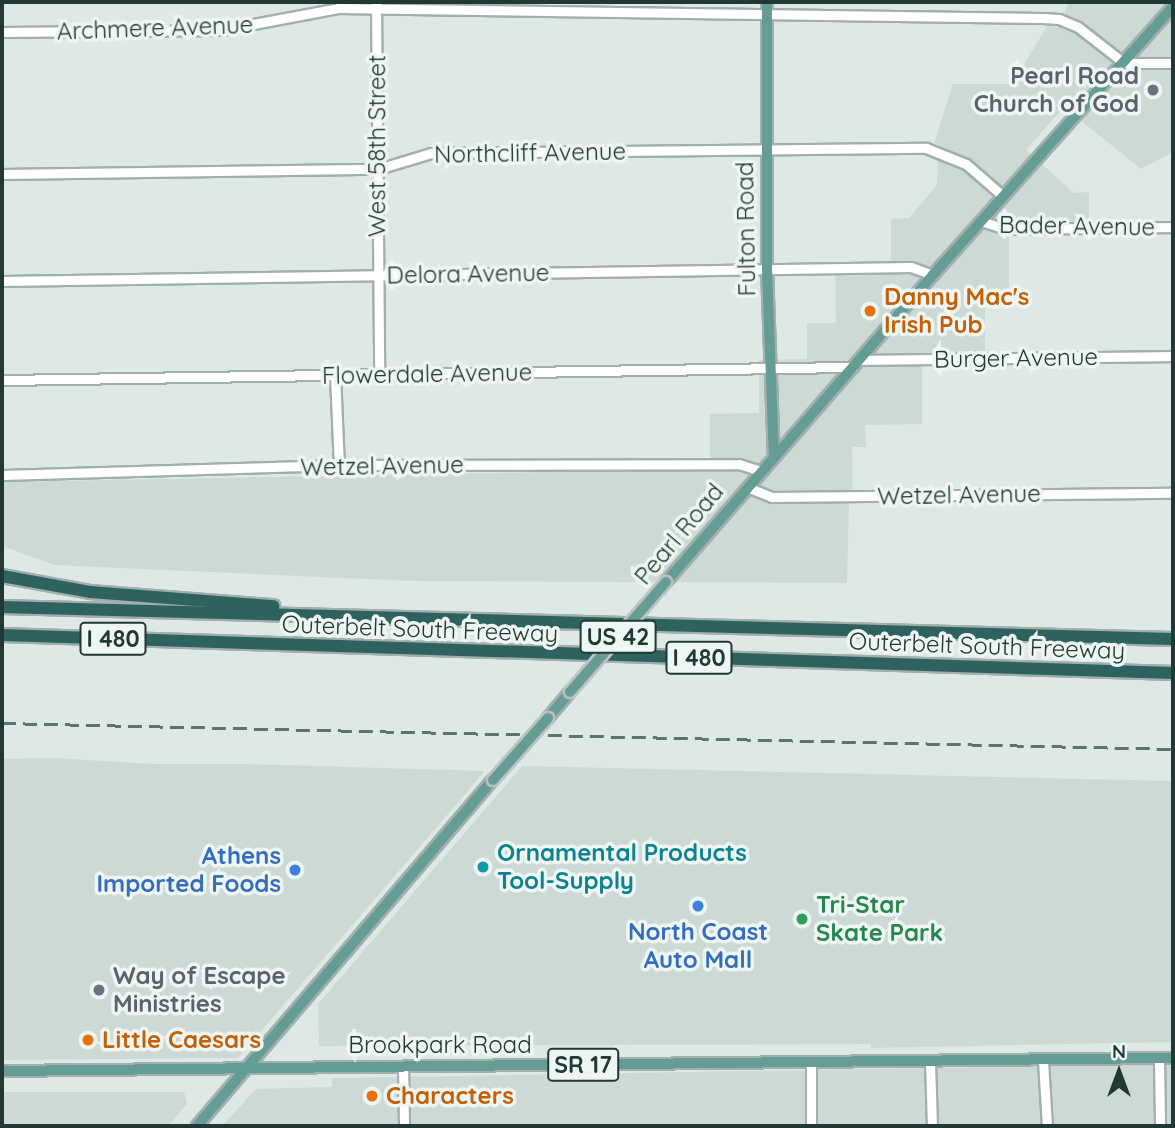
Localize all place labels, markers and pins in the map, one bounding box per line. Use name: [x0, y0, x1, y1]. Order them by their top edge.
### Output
place label: Pearl Road Church of God: [974, 62, 1139, 118]
marker: Pearl Road Church of God: [1145, 82, 1161, 98]
place label: Danny Mac's Irish Pub: [884, 283, 1029, 339]
marker: Danny Mac's Irish Pub: [862, 303, 878, 319]
place label: Ornamental Products Tool-Supply: [497, 839, 747, 895]
place label: Athens Imported Foods: [96, 842, 281, 898]
marker: Ornamental Products Tool-Supply: [475, 859, 491, 875]
marker: Athens Imported Foods: [287, 862, 303, 878]
place label: Tri-Star Skate Park: [816, 891, 943, 947]
marker: North Coast Auto Mall: [690, 898, 706, 914]
marker: Tri-Star Skate Park: [794, 911, 810, 927]
place label: North Coast Auto Mall: [628, 918, 768, 974]
place label: Way of Escape Ministries: [113, 962, 286, 1018]
marker: Way of Escape Ministries: [91, 982, 107, 998]
place label: Little Caesars: [102, 1026, 261, 1054]
marker: Little Caesars: [80, 1032, 96, 1048]
place label: Characters: [386, 1082, 514, 1110]
marker: Characters: [364, 1088, 380, 1104]

